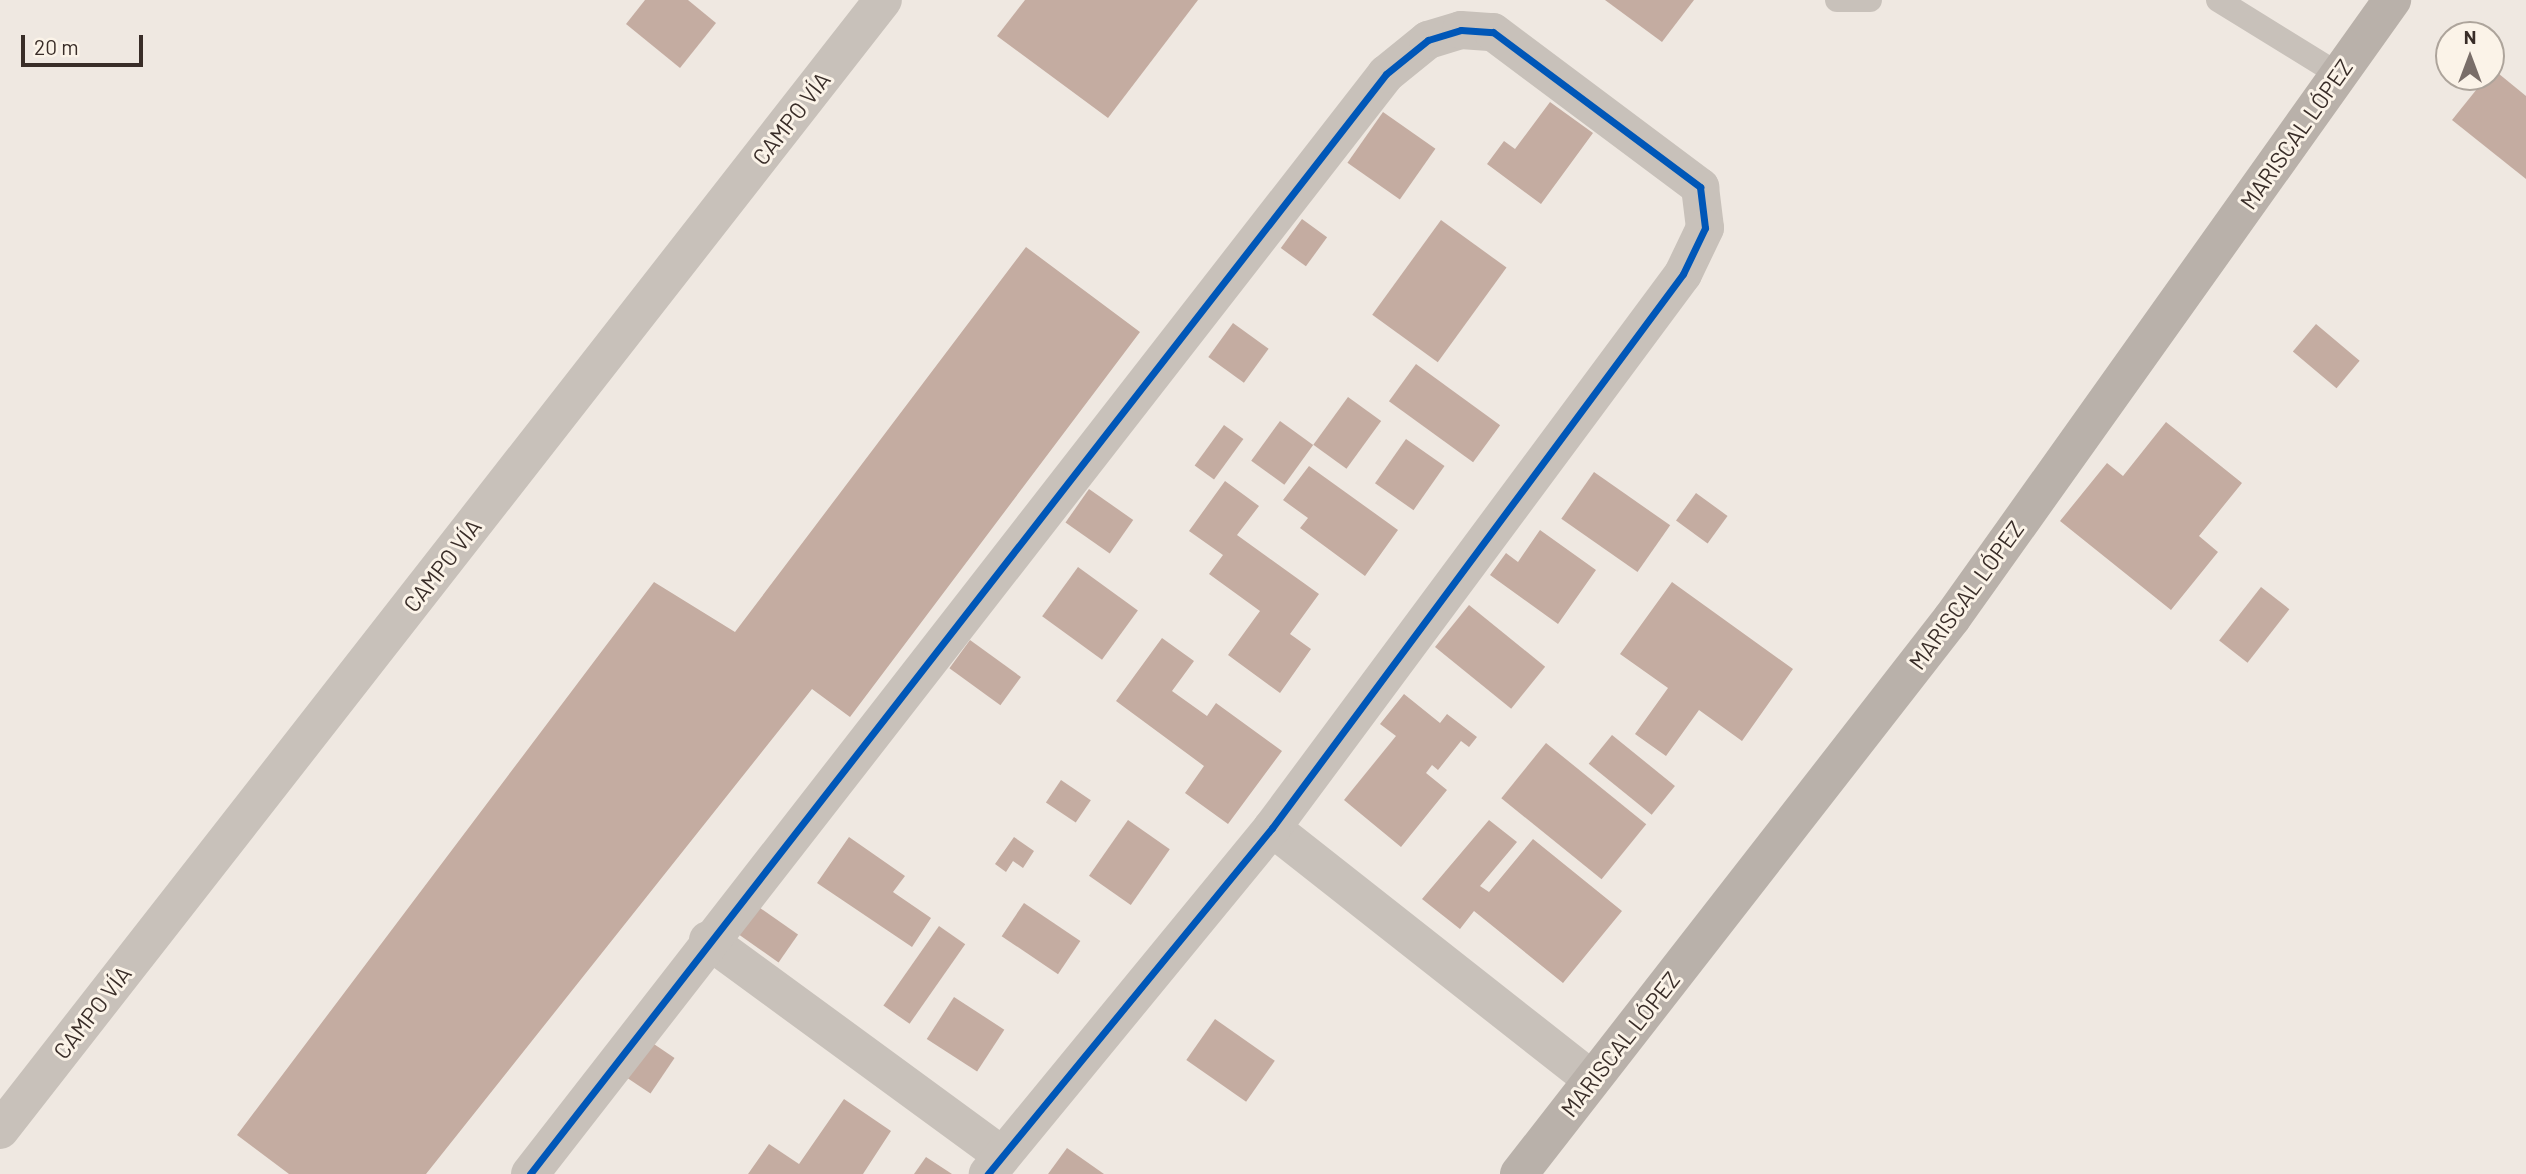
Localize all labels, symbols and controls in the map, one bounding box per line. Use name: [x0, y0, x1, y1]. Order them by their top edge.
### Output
scale bar: [24, 21, 147, 65]
north arrow: [2435, 21, 2505, 91]
text: N: [2464, 25, 2476, 48]
text: 20 m: [34, 34, 79, 59]
street label: MARISCAL LÓPEZ: [2234, 54, 2358, 214]
street label: CAMPO VÍA: [746, 66, 836, 170]
street label: CAMPO VÍA: [397, 513, 487, 617]
street label: MARISCAL LÓPEZ: [1903, 515, 2029, 675]
street label: CAMPO VÍA: [47, 960, 137, 1064]
street label: MARISCAL LÓPEZ: [1555, 966, 1685, 1122]

